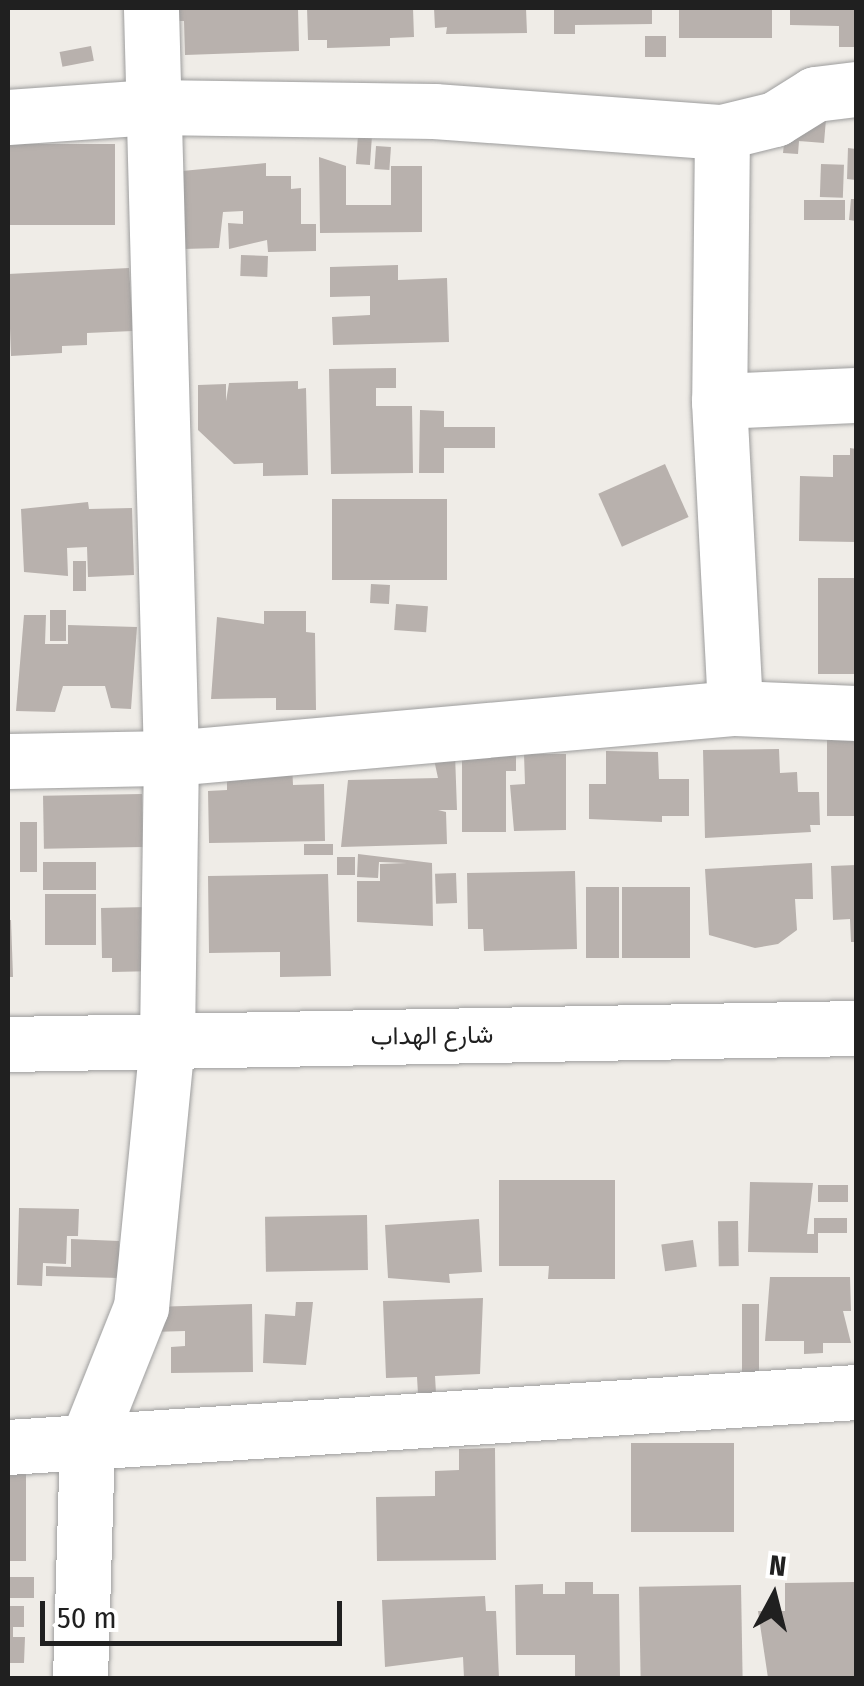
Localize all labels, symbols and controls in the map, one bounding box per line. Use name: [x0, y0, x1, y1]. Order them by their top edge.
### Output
street label: شارع الهداب: [370, 1020, 494, 1052]
north arrow: [724, 1546, 824, 1646]
text: N: [767, 1548, 788, 1583]
scale bar: [45, 1581, 348, 1643]
text: 50 m: [57, 1600, 117, 1636]

